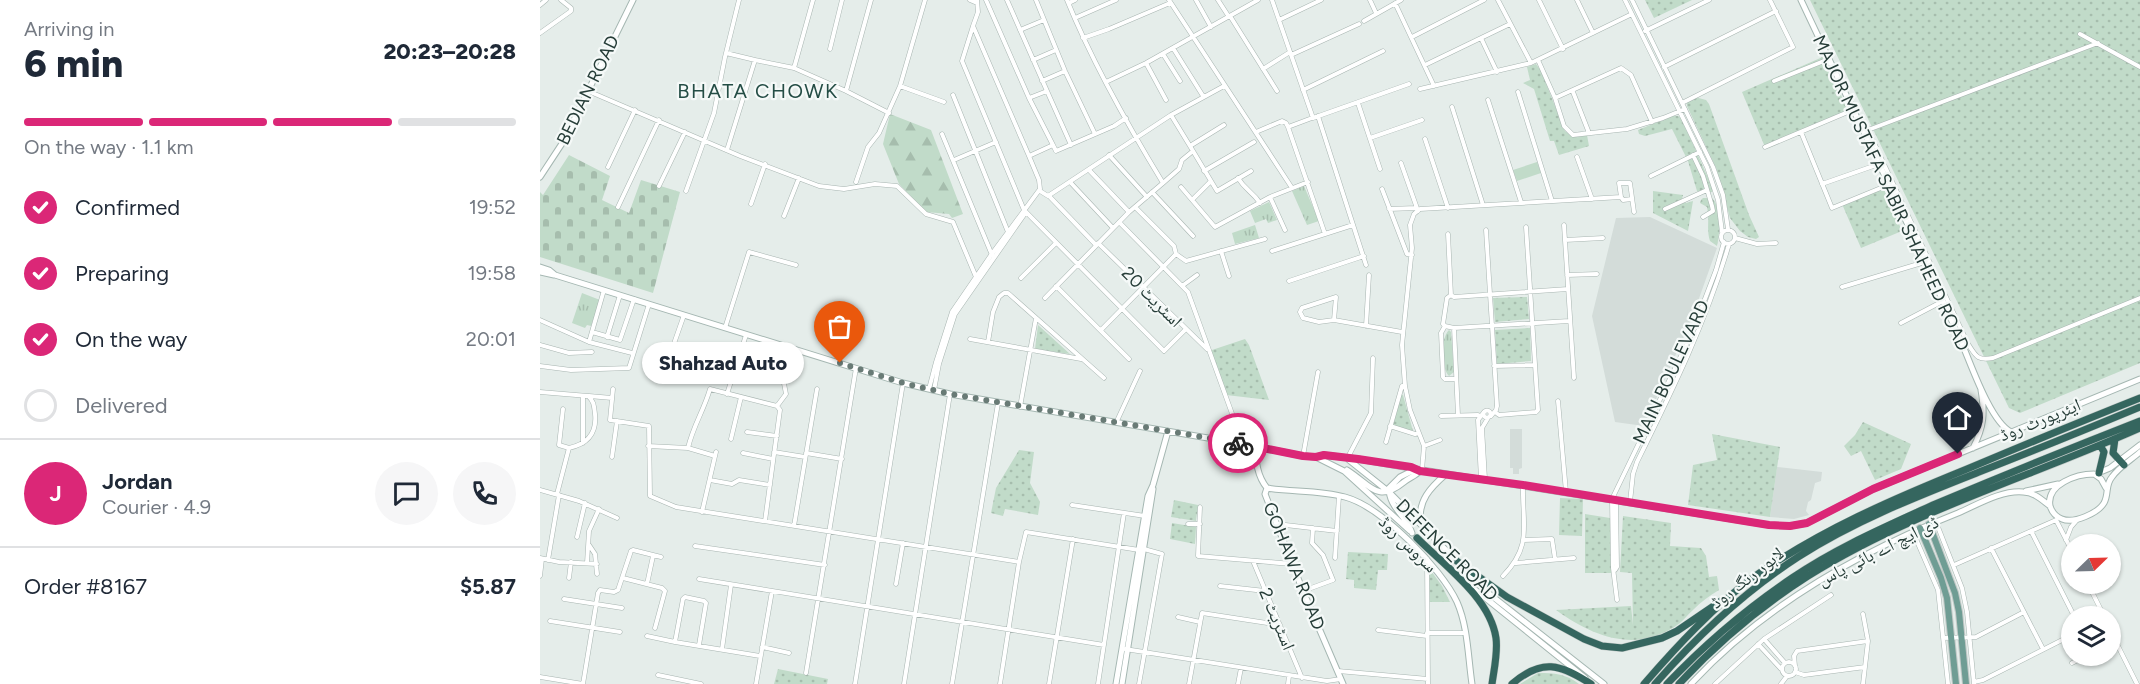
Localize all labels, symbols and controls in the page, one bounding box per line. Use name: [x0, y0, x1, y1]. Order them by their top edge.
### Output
text: Arriving in: [24, 17, 114, 41]
street label: BEDIAN ROAD: [552, 32, 624, 148]
street label: MAJOR MUSTAFA SABIR SHAHEED ROAD: [1808, 32, 1974, 354]
text: 20:23–20:28: [383, 38, 516, 65]
text: 6 min: [24, 40, 123, 87]
district label: BHATA CHOWK: [677, 79, 839, 103]
text: On the way · 1.1 km: [24, 135, 194, 159]
icon: check: [24, 191, 57, 224]
text: Confirmed: [75, 194, 180, 221]
text: 19:52: [469, 195, 516, 219]
icon: check: [24, 257, 57, 290]
text: Preparing: [75, 260, 169, 287]
text: 19:58: [468, 261, 516, 285]
street label: اسٹریٹ 20: [1117, 262, 1187, 332]
street label: MAIN BOULEVARD: [1628, 297, 1714, 447]
pin: [814, 301, 865, 363]
icon: bag: [823, 310, 856, 343]
icon: check: [24, 323, 57, 356]
text: On the way: [75, 326, 187, 353]
text: 20:01: [466, 327, 516, 351]
callout: Shahzad Auto: [642, 342, 804, 384]
text: Shahzad Auto: [659, 351, 787, 375]
text: Delivered: [75, 392, 168, 419]
pin: [1932, 392, 1983, 454]
street label: ایئرپورٹ روڈ: [1996, 394, 2084, 446]
icon: home: [1941, 401, 1974, 434]
courier: [1208, 413, 1268, 473]
icon: bike: [1222, 427, 1255, 460]
button: chat: [375, 462, 438, 525]
button: phone: [453, 462, 516, 525]
text: Jordan: [102, 468, 173, 495]
text: J: [49, 480, 62, 507]
street label: DEFENCE ROAD: [1391, 494, 1503, 606]
text: Courier · 4.9: [102, 495, 211, 519]
street label: GOHAWA ROAD: [1258, 499, 1330, 633]
street label: سروس روڈ: [1374, 511, 1442, 577]
street label: ڈی ایچ اے بائی پاس: [1814, 511, 1943, 592]
north arrow: [2061, 534, 2121, 594]
map controls: [2061, 534, 2121, 666]
street label: لاہور رنگ روڈ: [1706, 542, 1788, 614]
text: Order #8167: [24, 573, 147, 600]
text: $5.87: [460, 573, 516, 600]
street label: اسٹریٹ 2: [1254, 585, 1300, 653]
button: layers: [2061, 606, 2121, 666]

